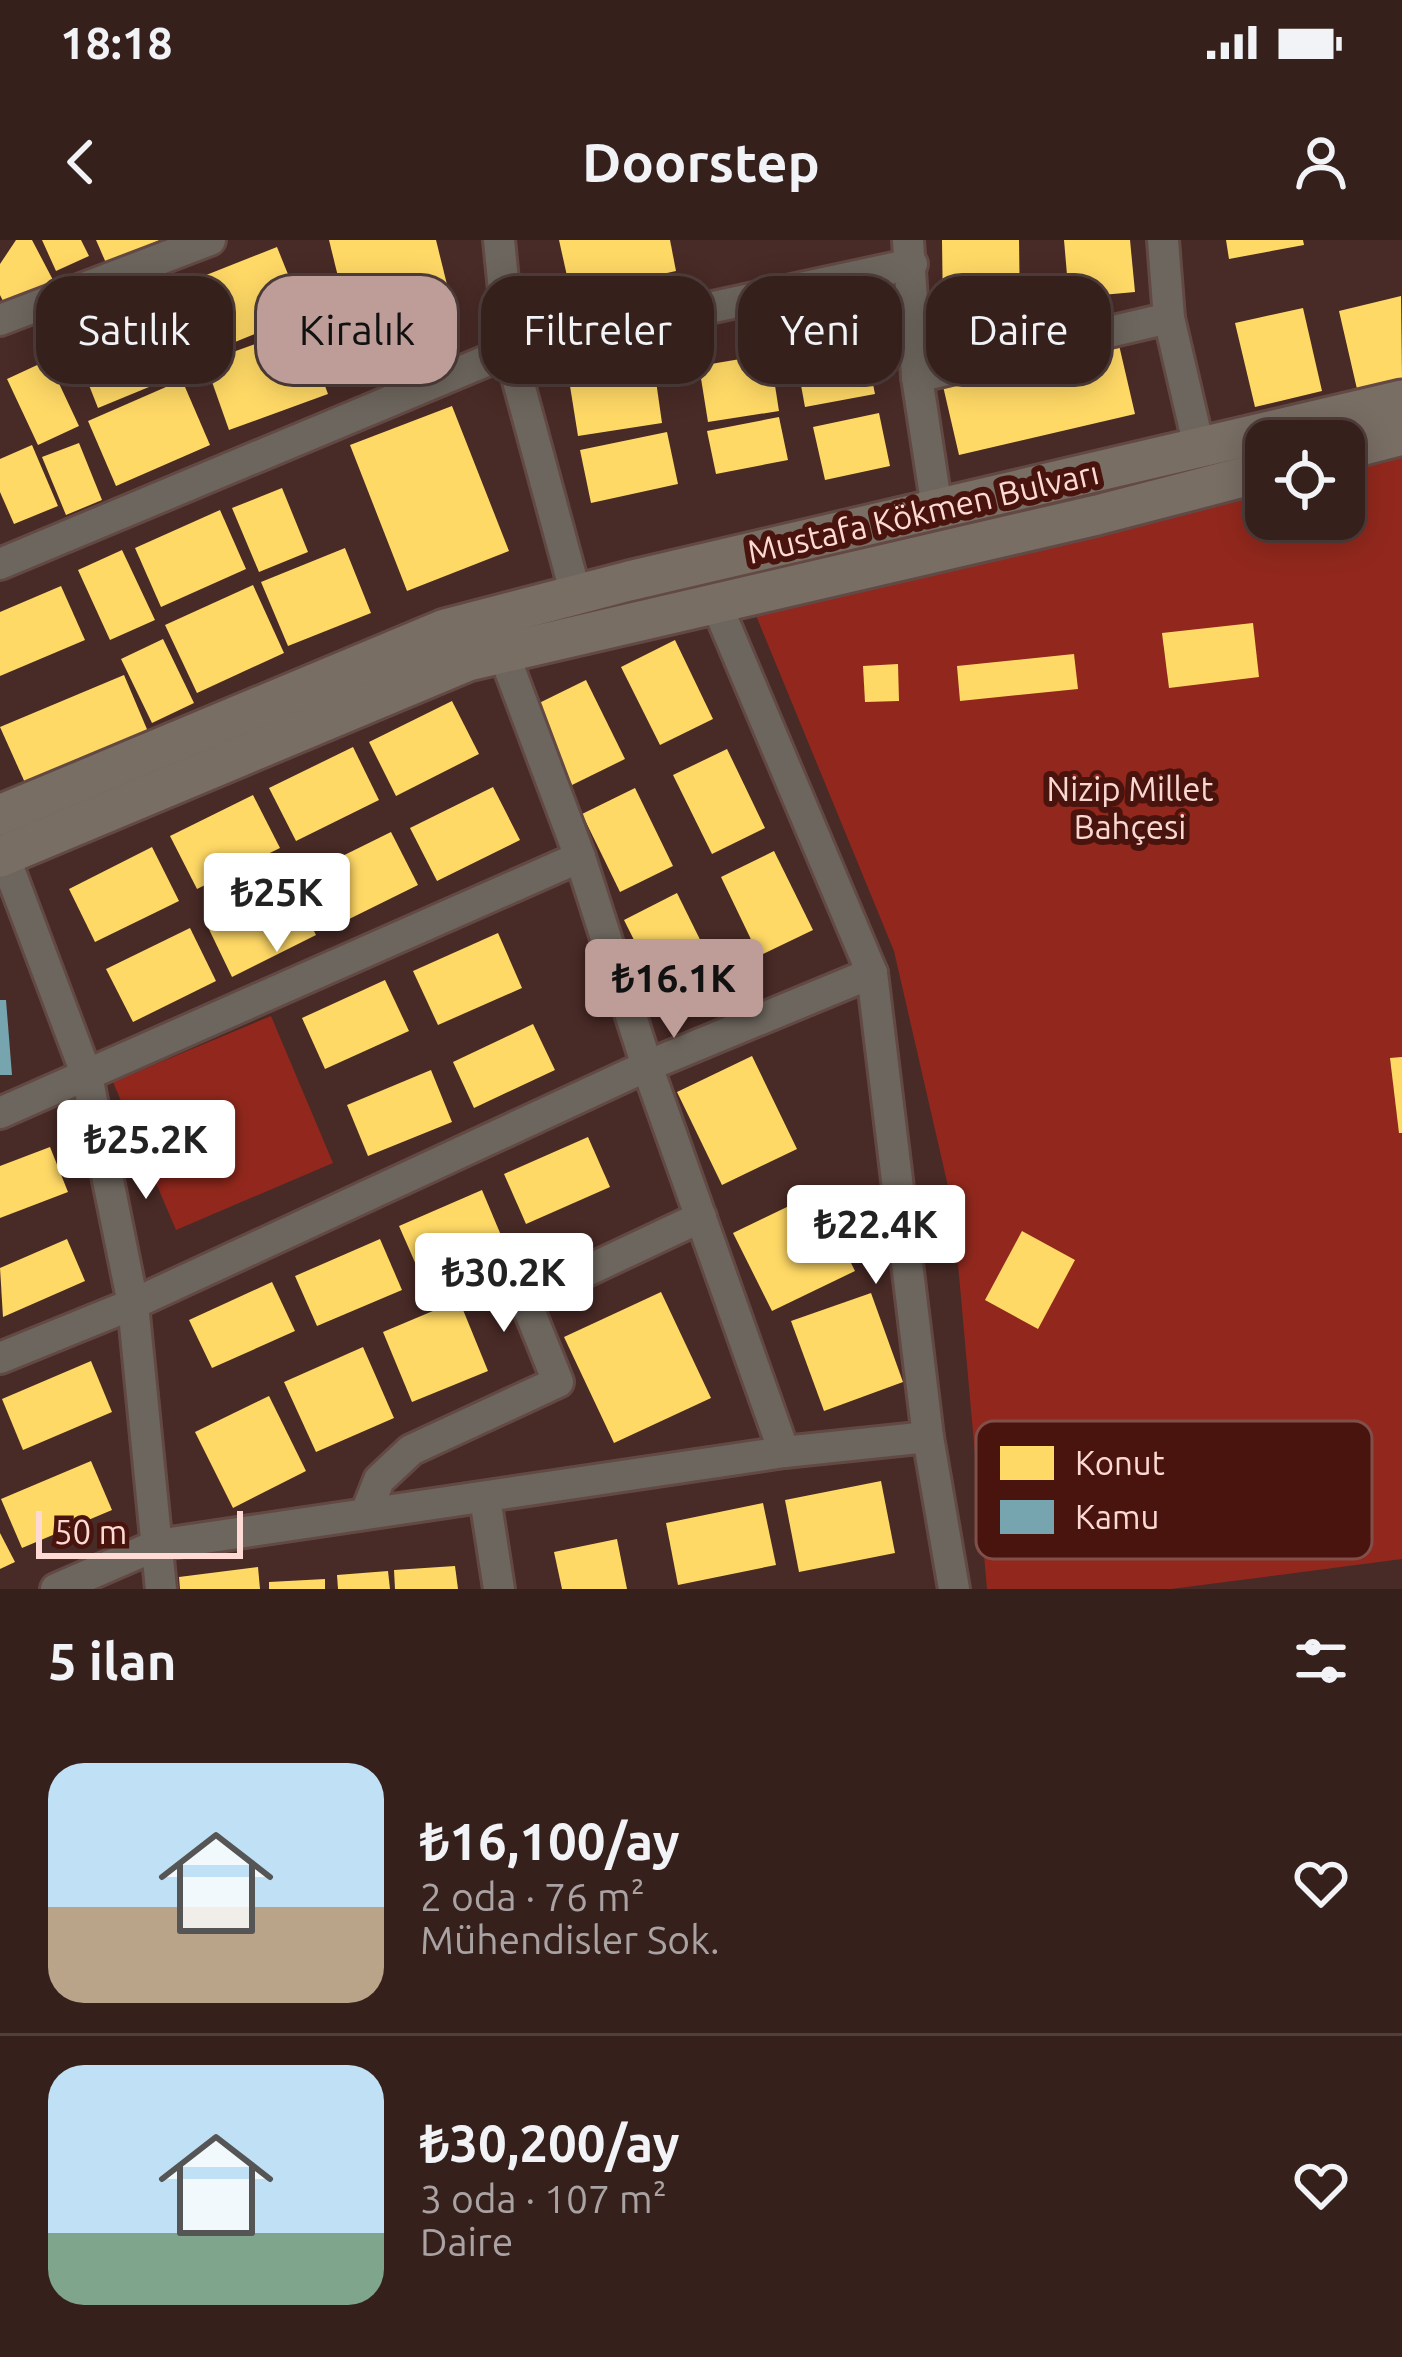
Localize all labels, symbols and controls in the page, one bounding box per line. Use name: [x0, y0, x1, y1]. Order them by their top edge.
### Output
text: 18:18: [60, 17, 173, 68]
icon: back: [48, 129, 114, 195]
icon: person: [1288, 129, 1354, 195]
text: Doorstep: [582, 132, 820, 192]
chip: Satılık: [36, 276, 233, 384]
chip: Kiralık: [257, 276, 457, 384]
chip: Filtreler: [481, 276, 714, 384]
chip: Yeni: [738, 276, 902, 384]
chip: Daire: [926, 276, 1111, 384]
map controls: [1245, 420, 1365, 540]
button: locate: [1245, 420, 1365, 540]
street label: Mustafa Kökmen Bulvarı: [744, 453, 1102, 570]
park label: Nizip Millet Bahçesi: [1047, 770, 1213, 845]
pin: ₺25K: [206, 853, 348, 955]
text: ₺25K: [231, 870, 323, 913]
pin: ₺16.1K: [576, 939, 772, 1041]
text: ₺16.1K: [612, 956, 736, 999]
pin: ₺25.2K: [48, 1100, 244, 1202]
text: ₺25.2K: [84, 1117, 208, 1160]
pin: ₺22.4K: [778, 1185, 974, 1287]
text: ₺22.4K: [814, 1202, 938, 1245]
pin: ₺30.2K: [406, 1233, 602, 1335]
text: ₺30.2K: [442, 1250, 566, 1293]
legend: [976, 1421, 1372, 1559]
text: Konut: [1075, 1444, 1165, 1481]
text: Kamu: [1075, 1498, 1159, 1535]
scale bar: [36, 1505, 243, 1558]
text: 50 m: [54, 1513, 127, 1550]
icon: filters: [1288, 1628, 1354, 1694]
text: 5 ilan: [48, 1632, 177, 1690]
icon: home: [144, 1811, 288, 1955]
text: ₺16,100/ay: [420, 1812, 680, 1870]
icon: heart: [1288, 1850, 1354, 1916]
text: 2 oda · 76 m²: [420, 1875, 645, 1918]
text: Mühendisler Sok.: [420, 1918, 719, 1961]
icon: home: [144, 2113, 288, 2257]
text: ₺30,200/ay: [420, 2114, 680, 2172]
icon: heart: [1288, 2152, 1354, 2218]
text: 3 oda · 107 m²: [420, 2177, 667, 2220]
text: Daire: [420, 2220, 513, 2263]

